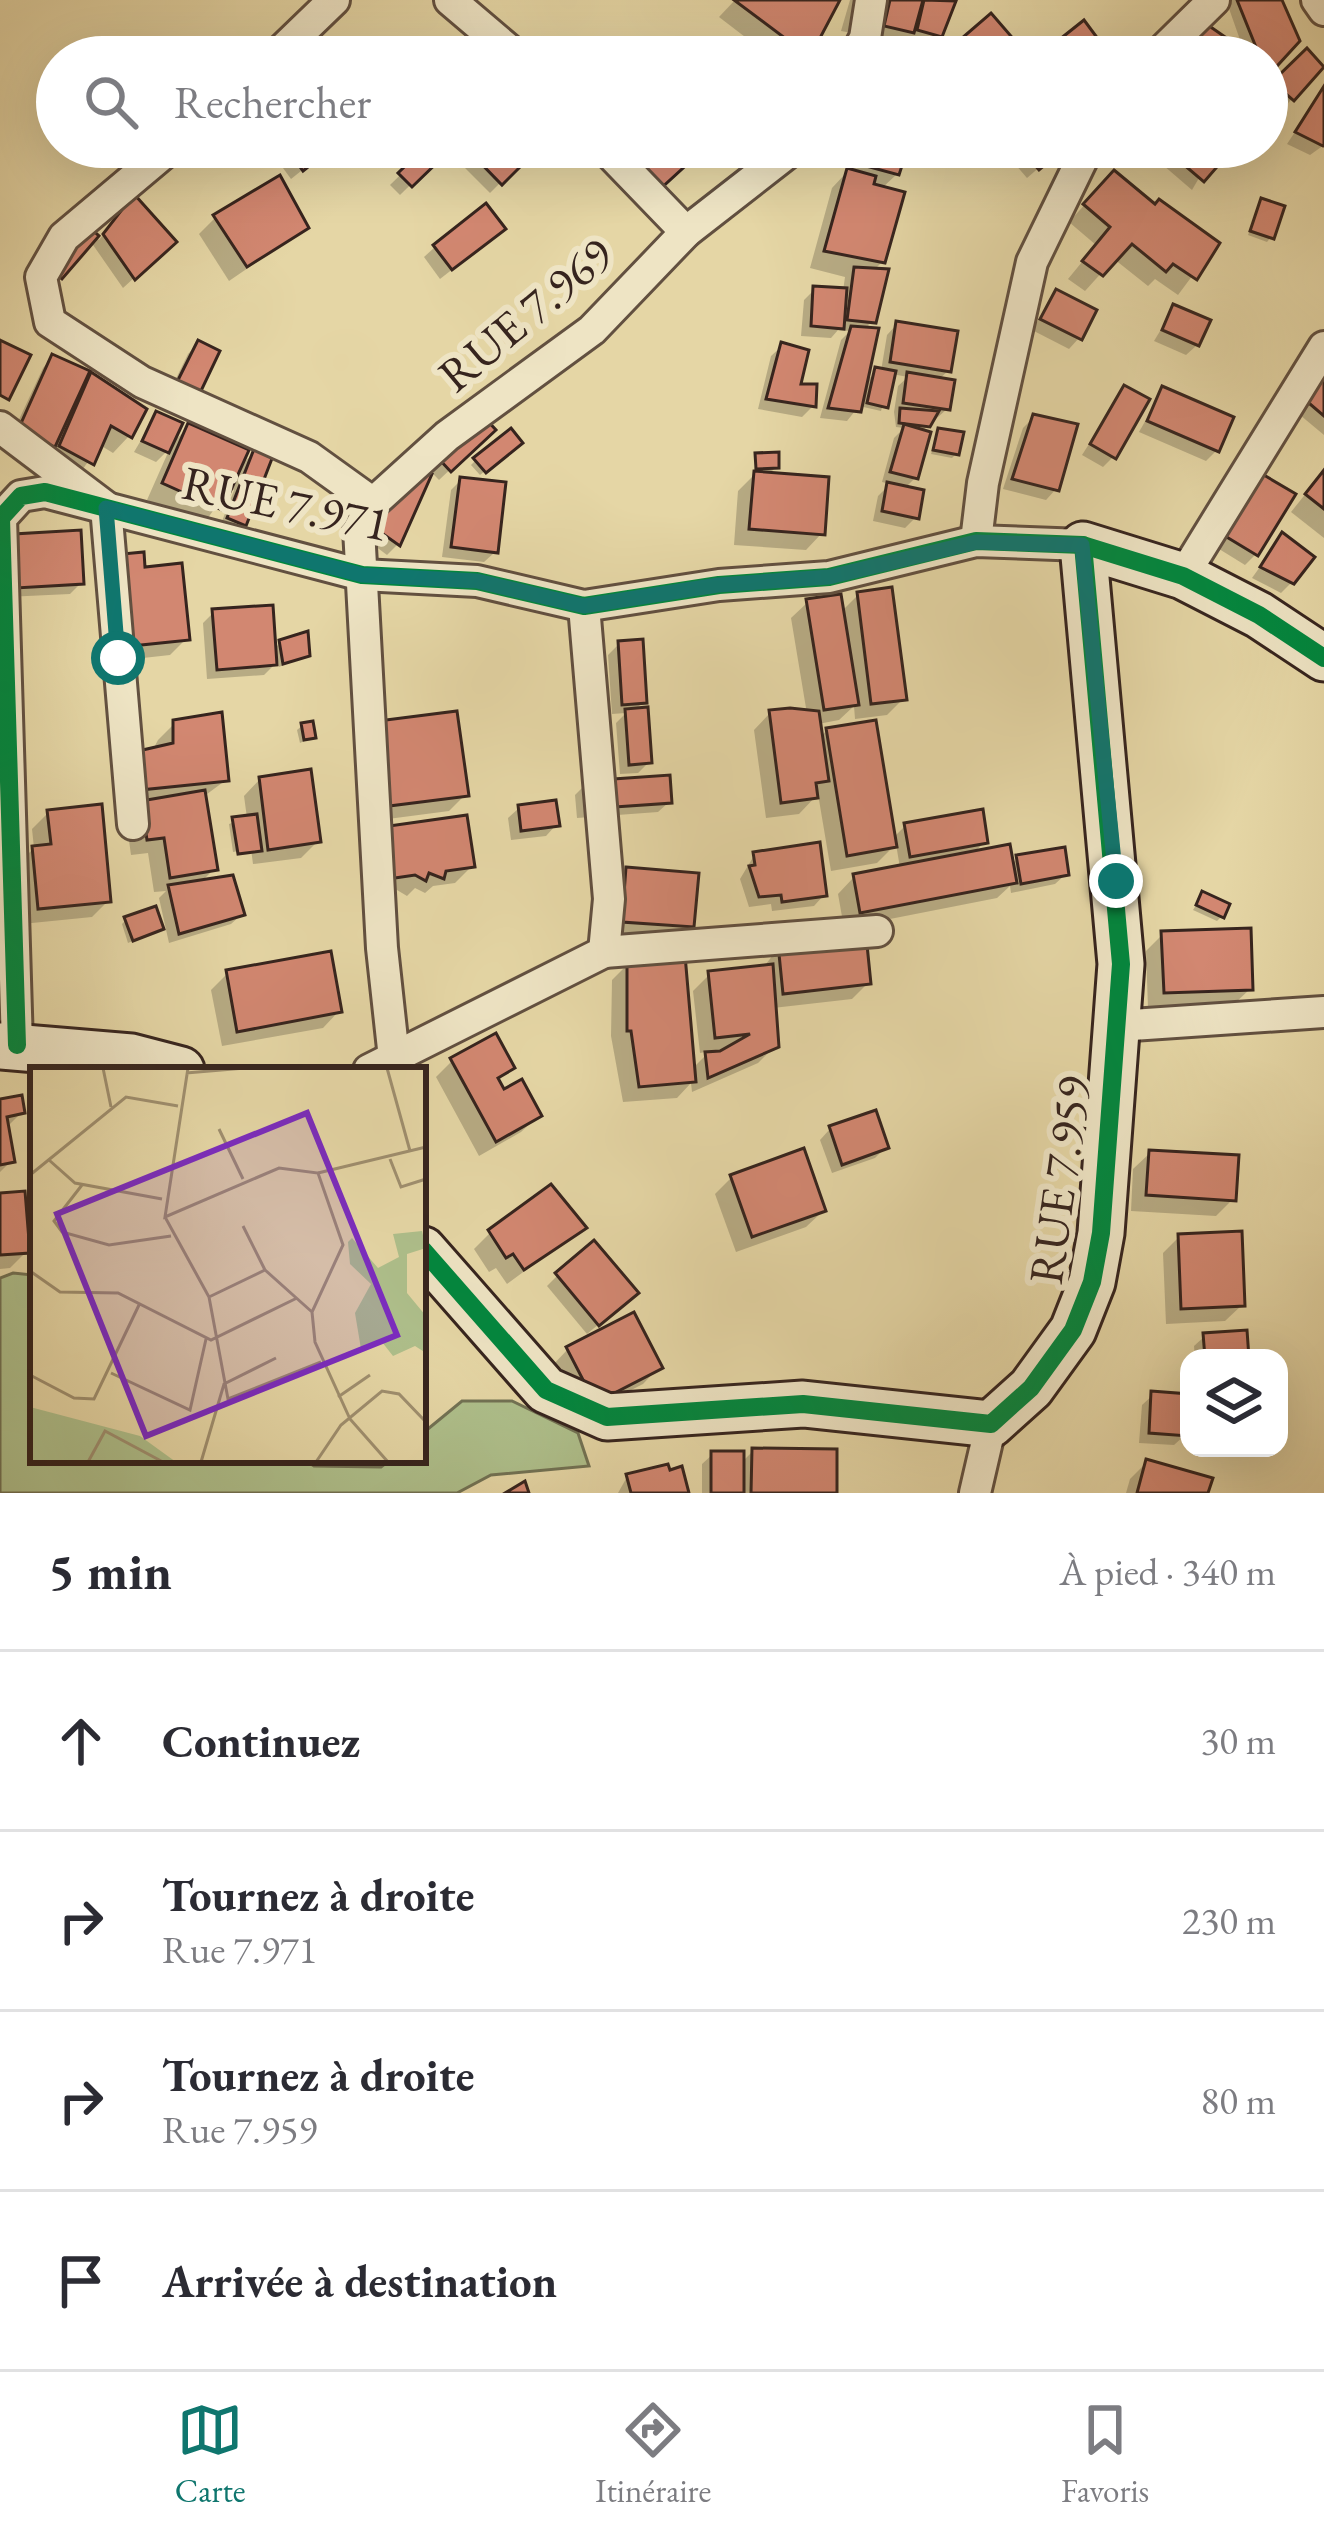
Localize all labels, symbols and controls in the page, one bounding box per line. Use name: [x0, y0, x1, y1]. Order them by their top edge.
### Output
search box: [36, 36, 1288, 168]
icon: search: [78, 69, 144, 135]
text: Rechercher: [174, 73, 371, 131]
street label: RUE 7.969: [425, 223, 625, 405]
street label: RUE 7.971: [177, 451, 395, 555]
route start: [91, 631, 145, 685]
route end: [1089, 854, 1143, 908]
inset map: [30, 1067, 426, 1463]
street label: RUE 7.959: [1014, 1072, 1104, 1288]
map controls: [1180, 1349, 1288, 1457]
button: layers: [1180, 1349, 1288, 1457]
text: 5 min: [48, 1538, 172, 1604]
text: À pied · 340 m: [1059, 1546, 1276, 1597]
icon: ahead: [48, 1708, 114, 1774]
text: Continuez: [162, 1712, 360, 1770]
text: 30 m: [1200, 1715, 1276, 1766]
text: Tournez à droite: [162, 1866, 474, 1924]
icon: right: [48, 1888, 114, 1954]
text: 230 m: [1182, 1895, 1276, 1946]
text: Rue 7.971: [162, 1924, 317, 1975]
text: Tournez à droite: [162, 2046, 474, 2104]
icon: right: [48, 2068, 114, 2134]
text: 80 m: [1200, 2075, 1276, 2126]
text: Rue 7.959: [162, 2104, 317, 2155]
icon: arrive: [48, 2248, 114, 2314]
text: Arrivée à destination: [162, 2252, 557, 2310]
tab: Carte: [175, 2397, 246, 2512]
tab: Itinéraire: [595, 2397, 711, 2512]
tab: Favoris: [1061, 2397, 1149, 2512]

